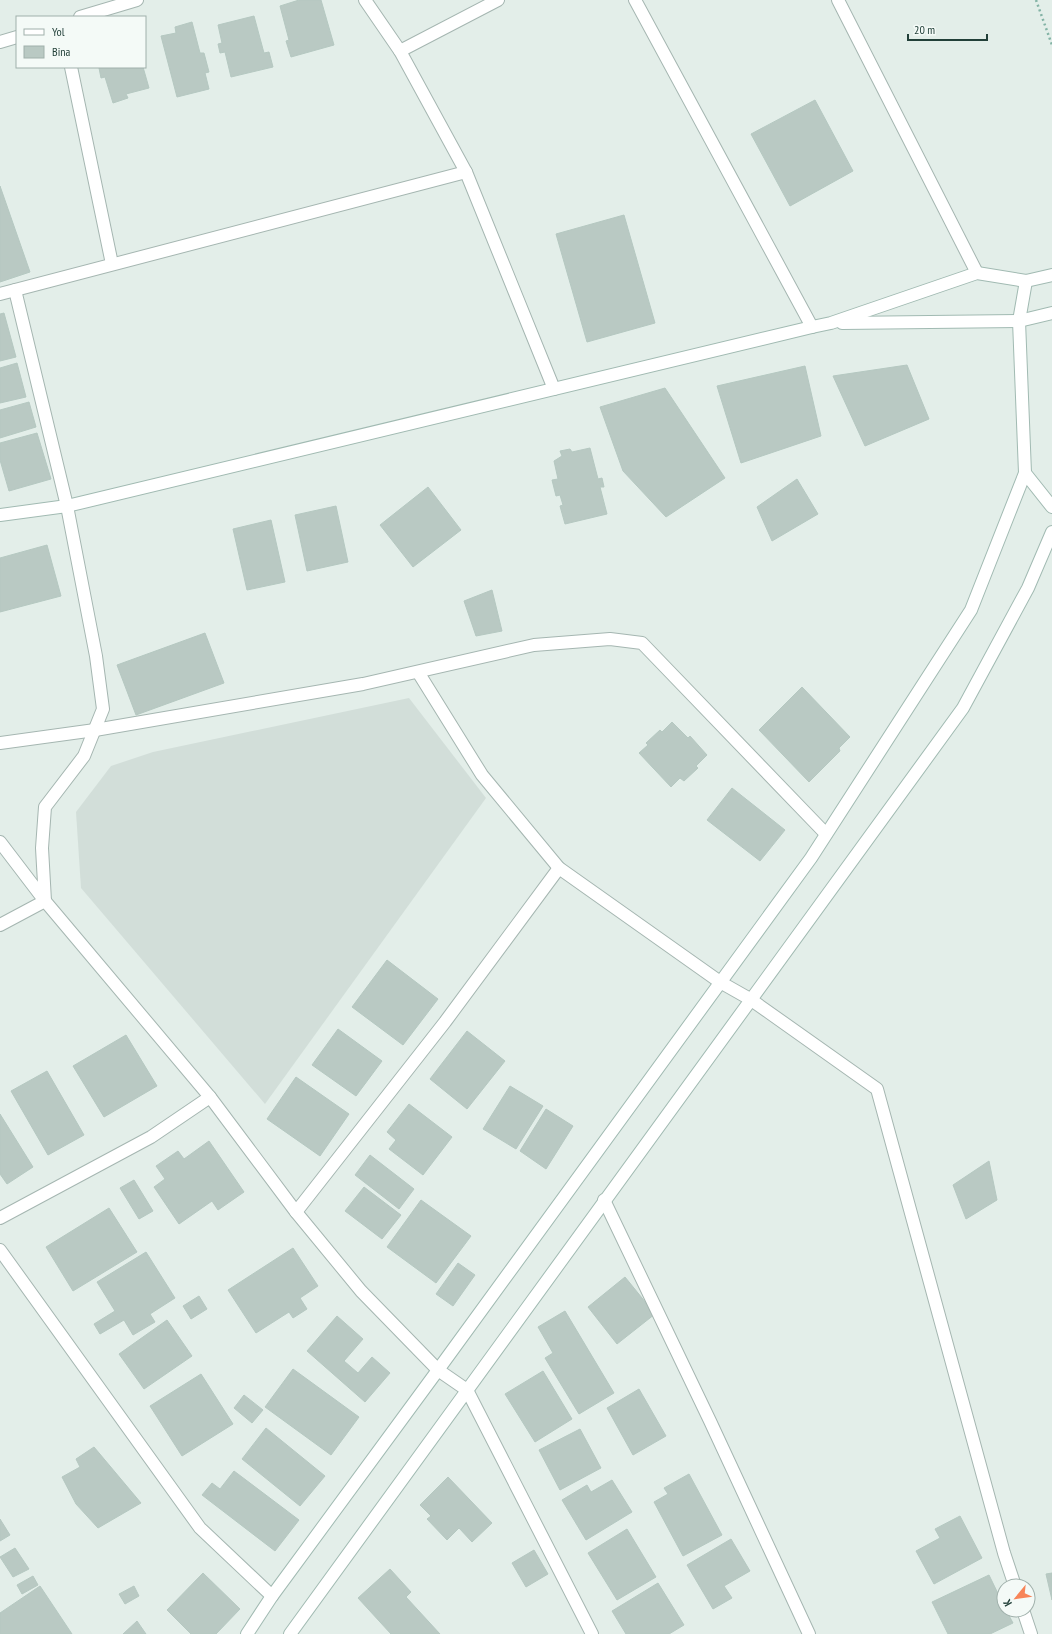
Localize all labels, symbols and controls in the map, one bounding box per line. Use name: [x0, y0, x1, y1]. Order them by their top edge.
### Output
legend: [16, 16, 146, 68]
scale bar: [908, 16, 987, 42]
text: 20 m: [914, 22, 935, 37]
text: Yol: [52, 24, 65, 39]
text: Bina: [52, 44, 71, 59]
north arrow: [996, 1578, 1036, 1618]
text: K: [1000, 1597, 1015, 1609]

